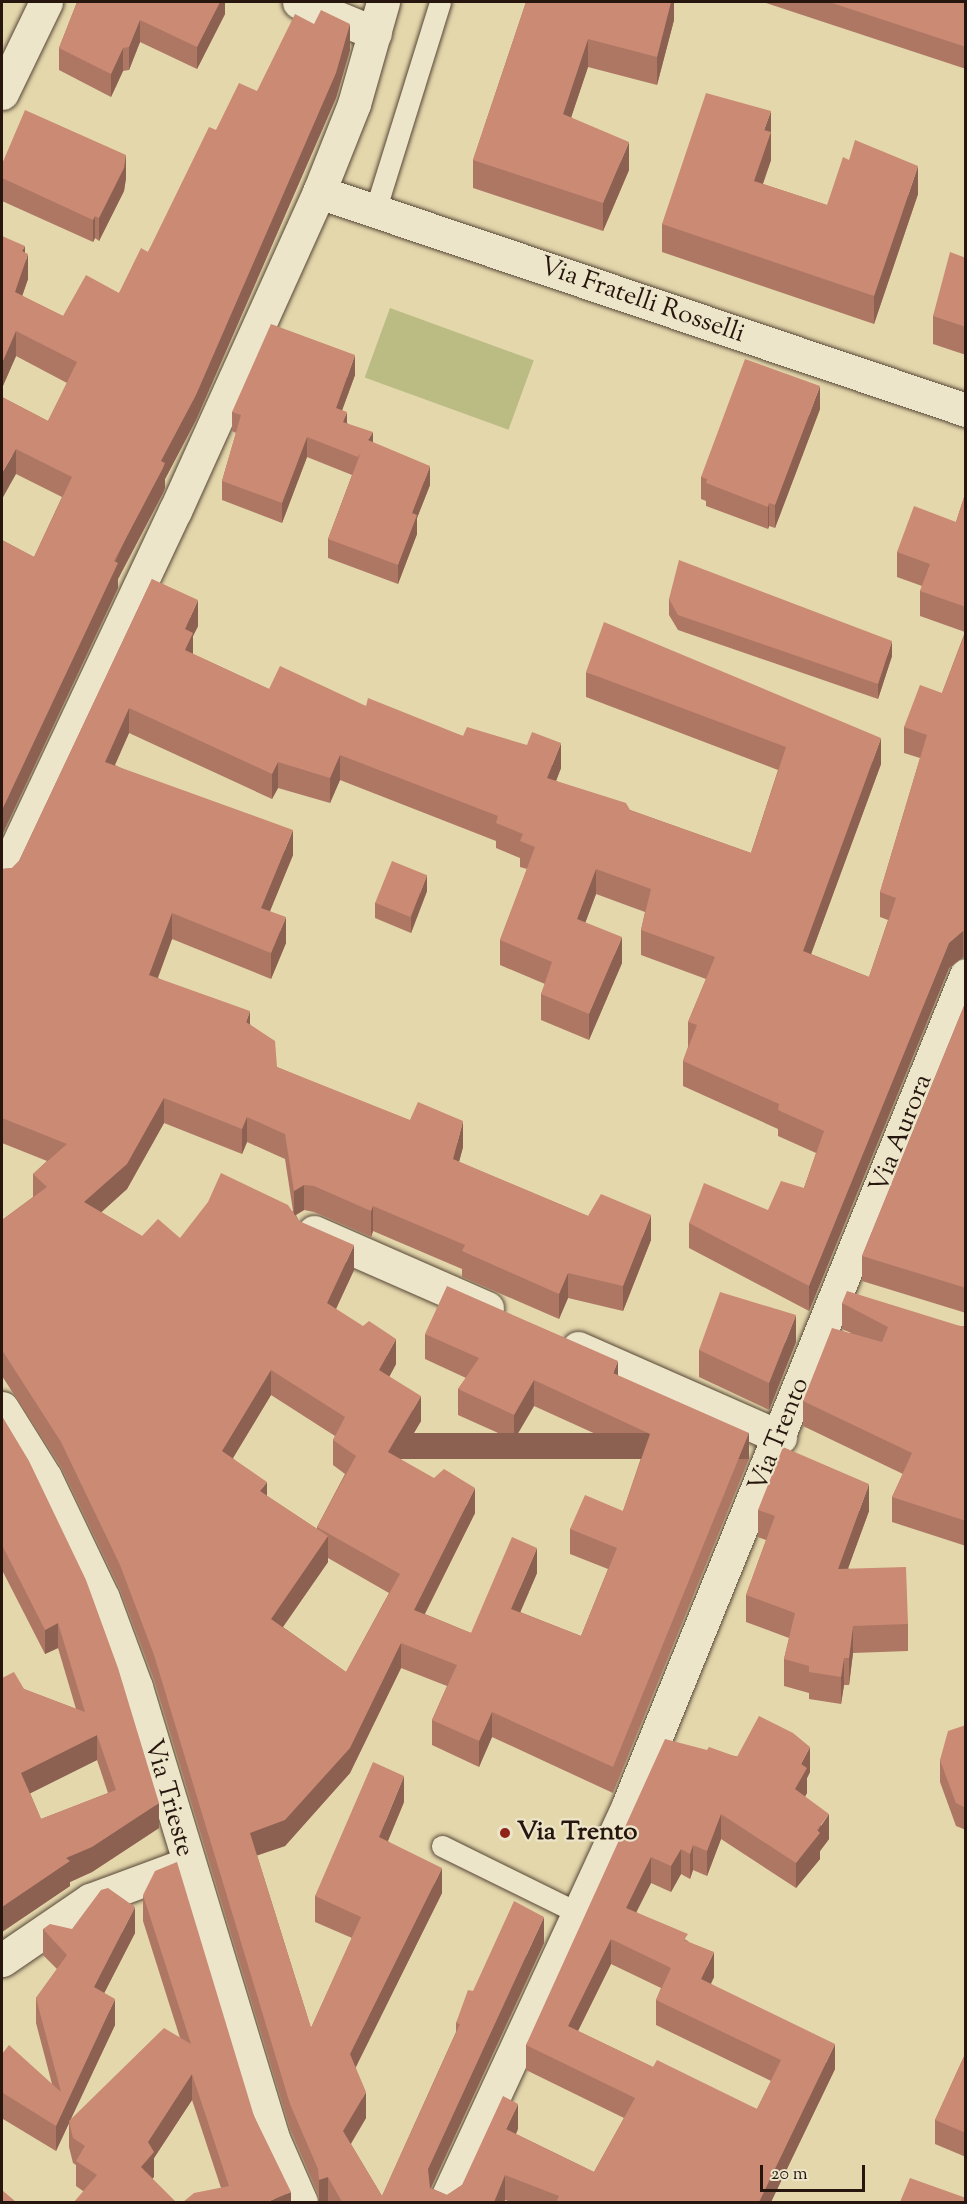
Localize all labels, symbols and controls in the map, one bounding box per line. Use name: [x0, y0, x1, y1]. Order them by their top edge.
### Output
street label: Via Fratelli Rosselli: [535, 251, 749, 351]
street label: Via Aurora: [864, 1070, 940, 1198]
street label: Via Trento: [743, 1373, 817, 1497]
street label: Via Trieste: [136, 1736, 200, 1860]
place label: Via Trento: [517, 1817, 637, 1849]
marker: Via Trento: [498, 1826, 512, 1840]
scale bar: [763, 2153, 868, 2191]
text: 20 m: [771, 2162, 808, 2188]

